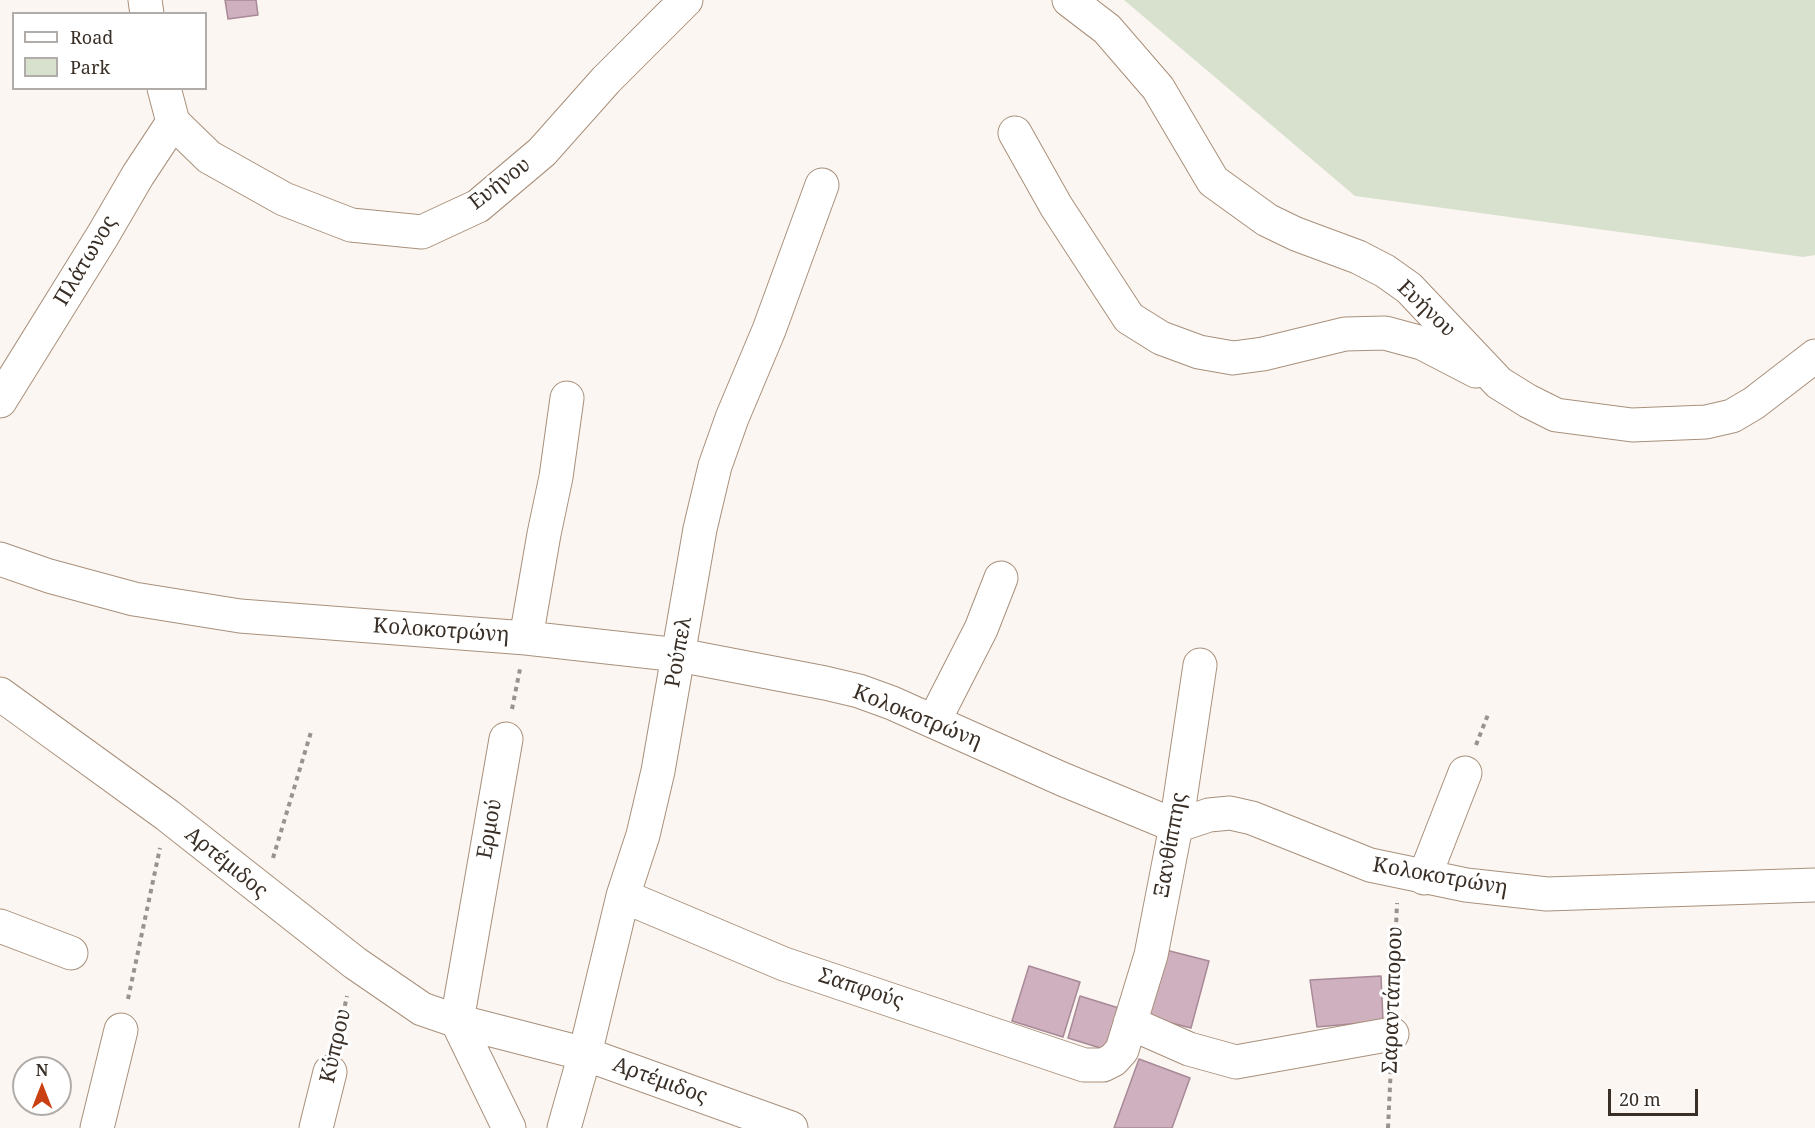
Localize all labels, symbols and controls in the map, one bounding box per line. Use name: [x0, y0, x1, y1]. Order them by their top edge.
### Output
legend: [12, 12, 207, 90]
text: Road: [70, 25, 113, 49]
text: Park: [70, 55, 110, 79]
street label: Ευήνου: [464, 152, 536, 216]
street label: Πλάτωνος: [49, 211, 123, 311]
street label: Ευήνου: [1392, 275, 1460, 343]
street label: Κολοκοτρώνη: [372, 614, 510, 648]
street label: Ρούπελ: [660, 615, 698, 689]
street label: Κολοκοτρώνη: [849, 680, 985, 754]
street label: Ξανθίππης: [1149, 791, 1193, 899]
street label: Ερμού: [472, 797, 508, 861]
street label: Αρτέμιδος: [180, 822, 272, 904]
street label: Κολοκοτρώνη: [1371, 853, 1509, 901]
street label: Σαραντάπορου: [1378, 926, 1408, 1074]
street label: Σαπφούς: [815, 963, 907, 1015]
street label: Κύπρου: [315, 1007, 357, 1085]
street label: Αρτέμιδος: [609, 1052, 711, 1110]
north arrow: [12, 1056, 72, 1116]
text: N: [36, 1059, 48, 1081]
scale bar: [1611, 1077, 1701, 1115]
text: 20 m: [1619, 1087, 1661, 1111]

